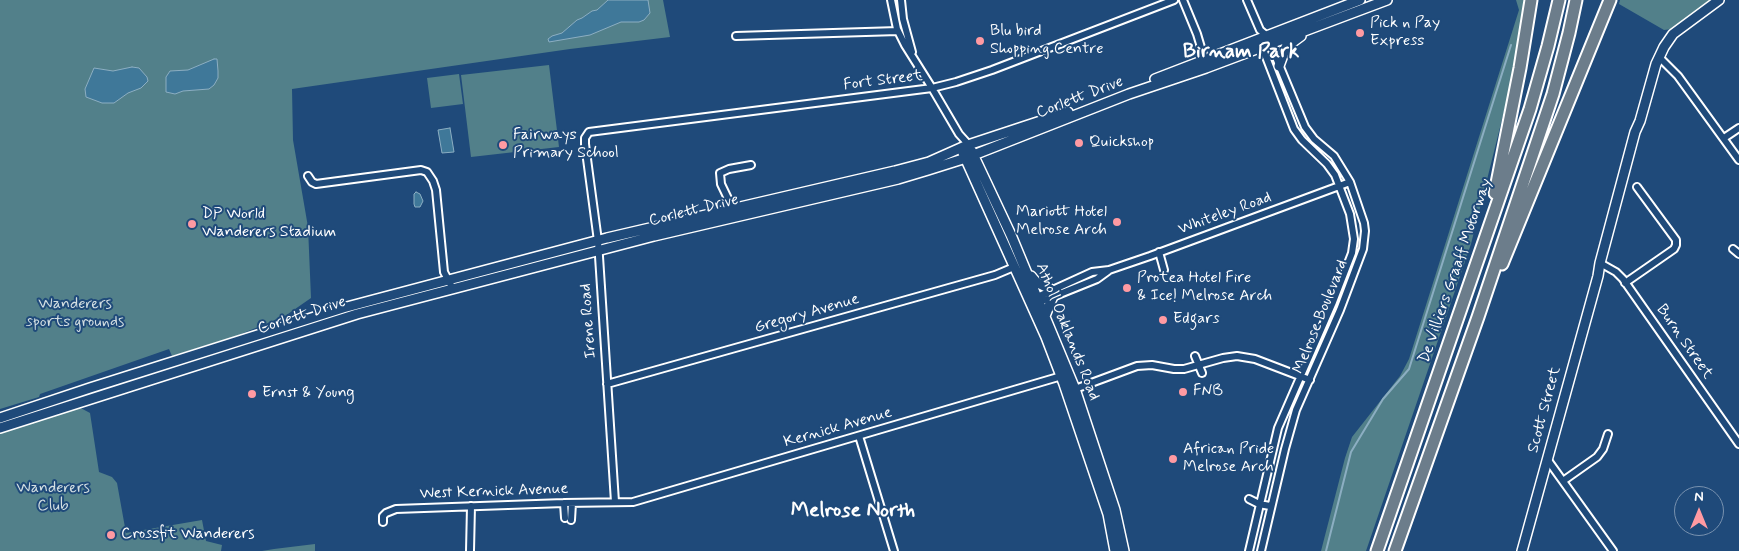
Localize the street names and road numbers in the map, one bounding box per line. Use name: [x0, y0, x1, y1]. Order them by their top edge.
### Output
street label: Fort Street: [842, 67, 924, 95]
street label: Corlett Drive: [1034, 73, 1126, 123]
street label: De Villiers Graaff Motorway: [1415, 176, 1497, 366]
street label: Whiteley Road: [1176, 188, 1274, 240]
street label: Corlett Drive: [647, 191, 741, 231]
street label: Melrose Boulevard: [1289, 257, 1353, 377]
street label: Atholl Oaklands Road: [1031, 261, 1103, 403]
street label: Irene Road: [577, 283, 601, 359]
street label: Gregory Avenue: [752, 290, 862, 338]
street label: Corlett Drive: [255, 293, 349, 339]
street label: Burn Street: [1651, 301, 1717, 383]
street label: Scott Street: [1524, 365, 1566, 455]
street label: Kernick Avenue: [782, 403, 894, 453]
street label: West Kernick Avenue: [419, 480, 569, 504]

